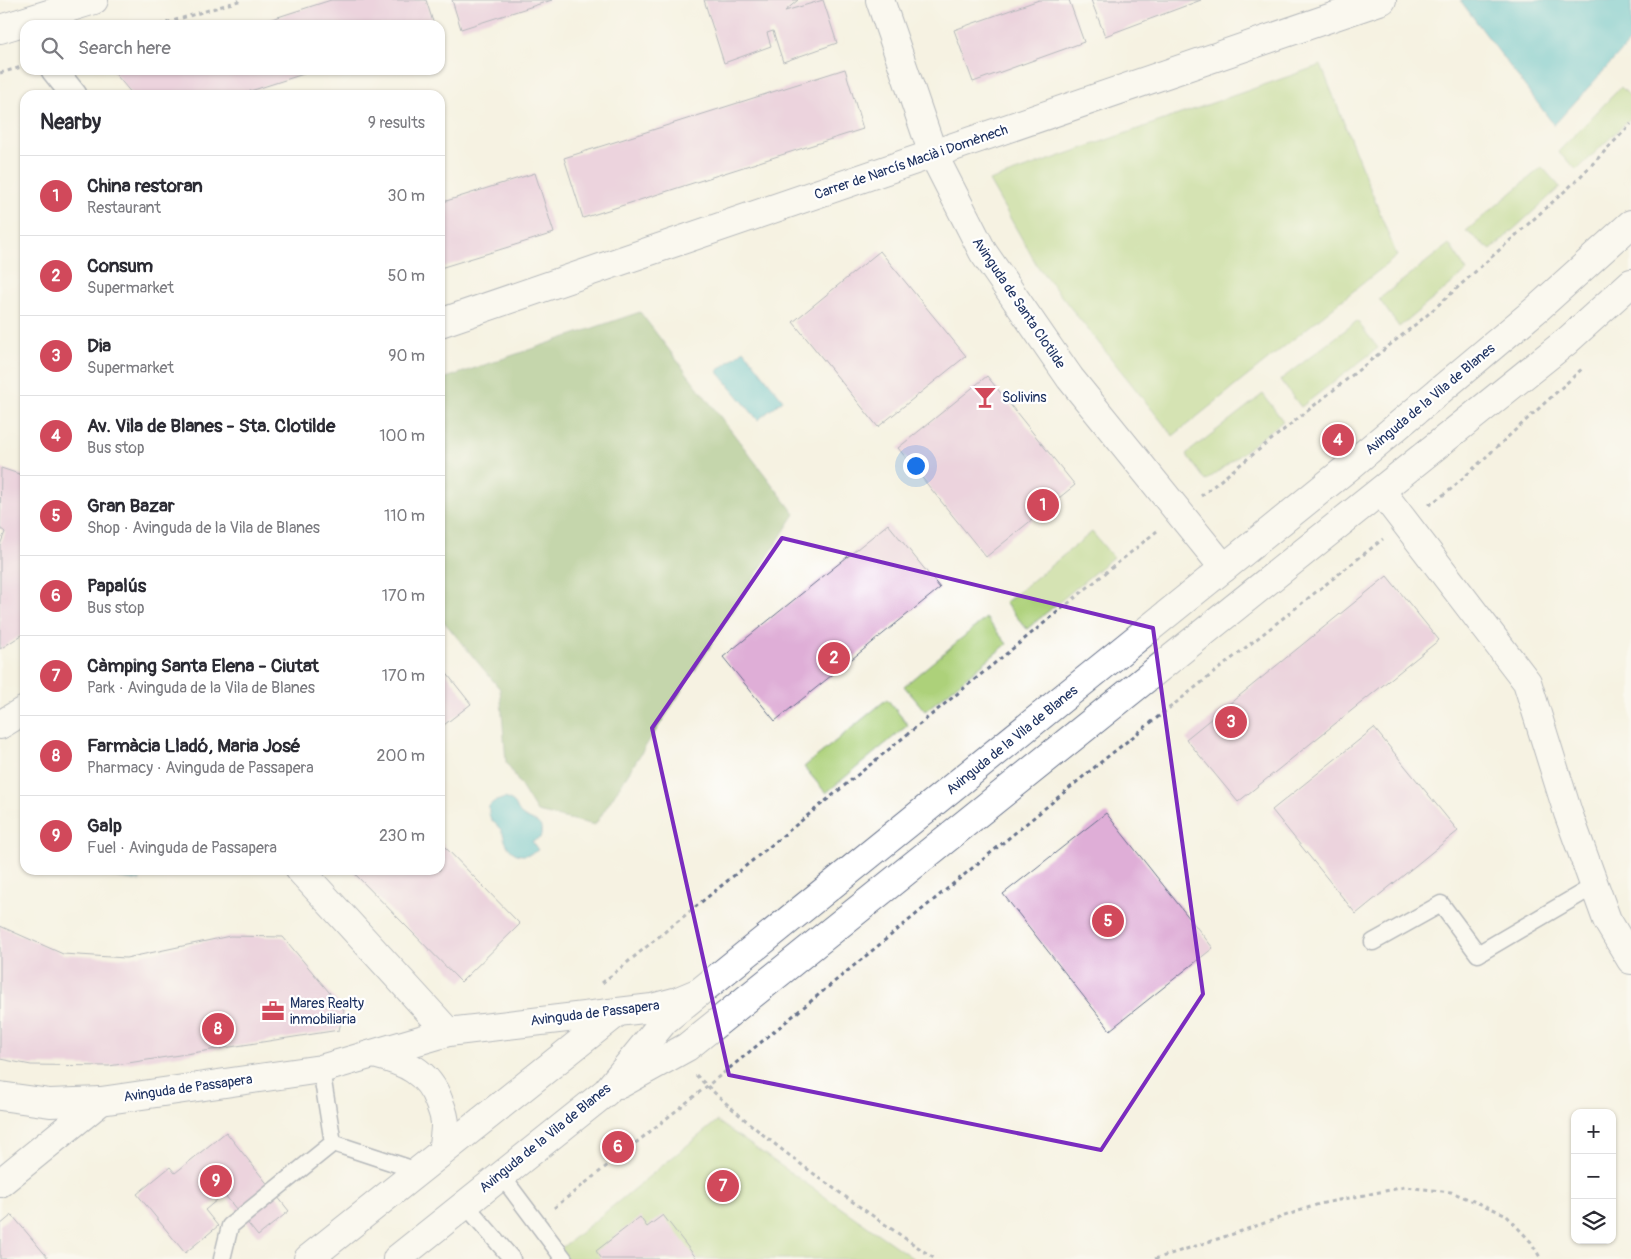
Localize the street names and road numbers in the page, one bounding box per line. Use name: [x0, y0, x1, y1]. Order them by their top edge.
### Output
street label: Carrer de Narcís Macià i Domènech: [812, 121, 1010, 203]
street label: Avinguda de Santa Clotilde: [969, 234, 1069, 372]
street label: Avinguda de la Vila de Blanes: [1362, 339, 1499, 458]
street label: Avinguda de la Vila de Blanes: [943, 681, 1082, 798]
street label: Avinguda de Passapera: [529, 997, 661, 1029]
street label: Avinguda de Passapera: [122, 1071, 254, 1105]
street label: Avinguda de la Vila de Blanes: [476, 1079, 615, 1196]

